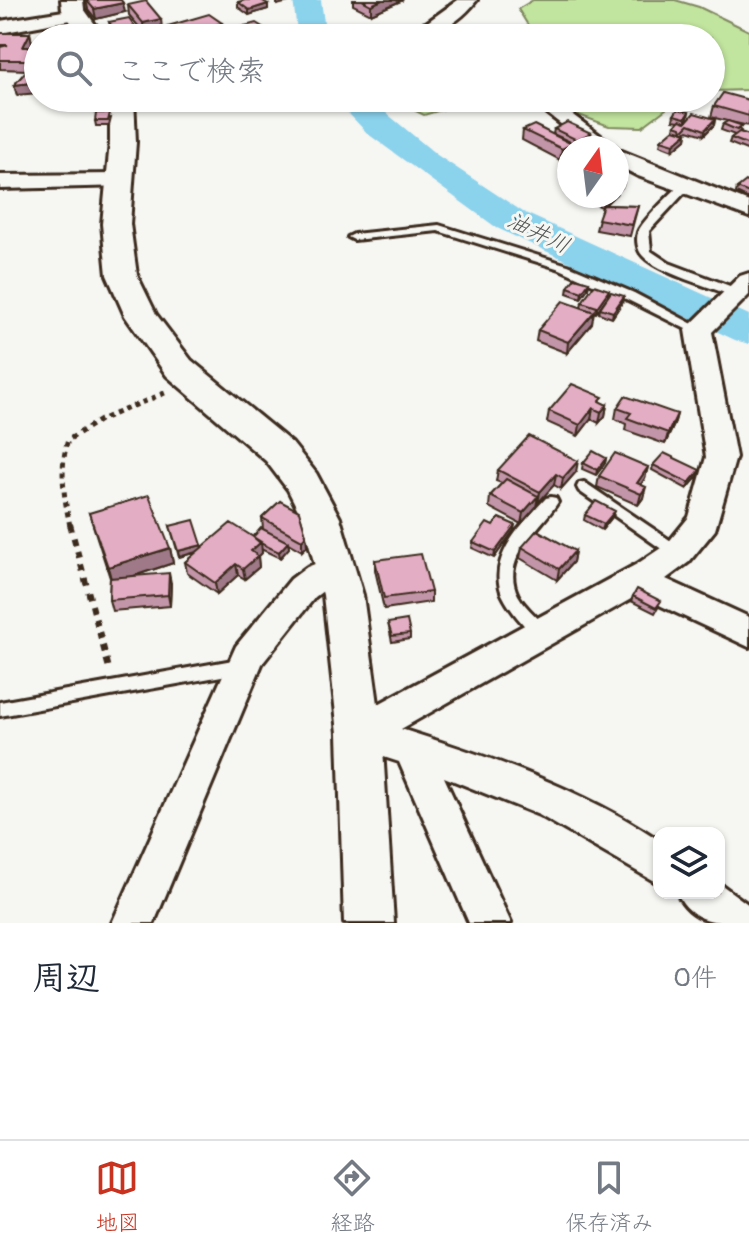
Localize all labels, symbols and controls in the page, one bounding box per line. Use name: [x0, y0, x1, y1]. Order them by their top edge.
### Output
search box: [24, 24, 725, 112]
icon: search: [52, 46, 96, 90]
text: ここで検索: [116, 53, 266, 90]
north arrow: [557, 136, 629, 208]
water label: 油井川: [503, 206, 574, 260]
map controls: [653, 827, 725, 899]
button: layers: [653, 827, 725, 899]
text: 周辺: [32, 957, 100, 1000]
text: 0件: [673, 962, 717, 994]
tab: 地図: [95, 1156, 140, 1237]
tab: 経路: [330, 1156, 375, 1237]
tab: 保存済み: [565, 1156, 654, 1237]

